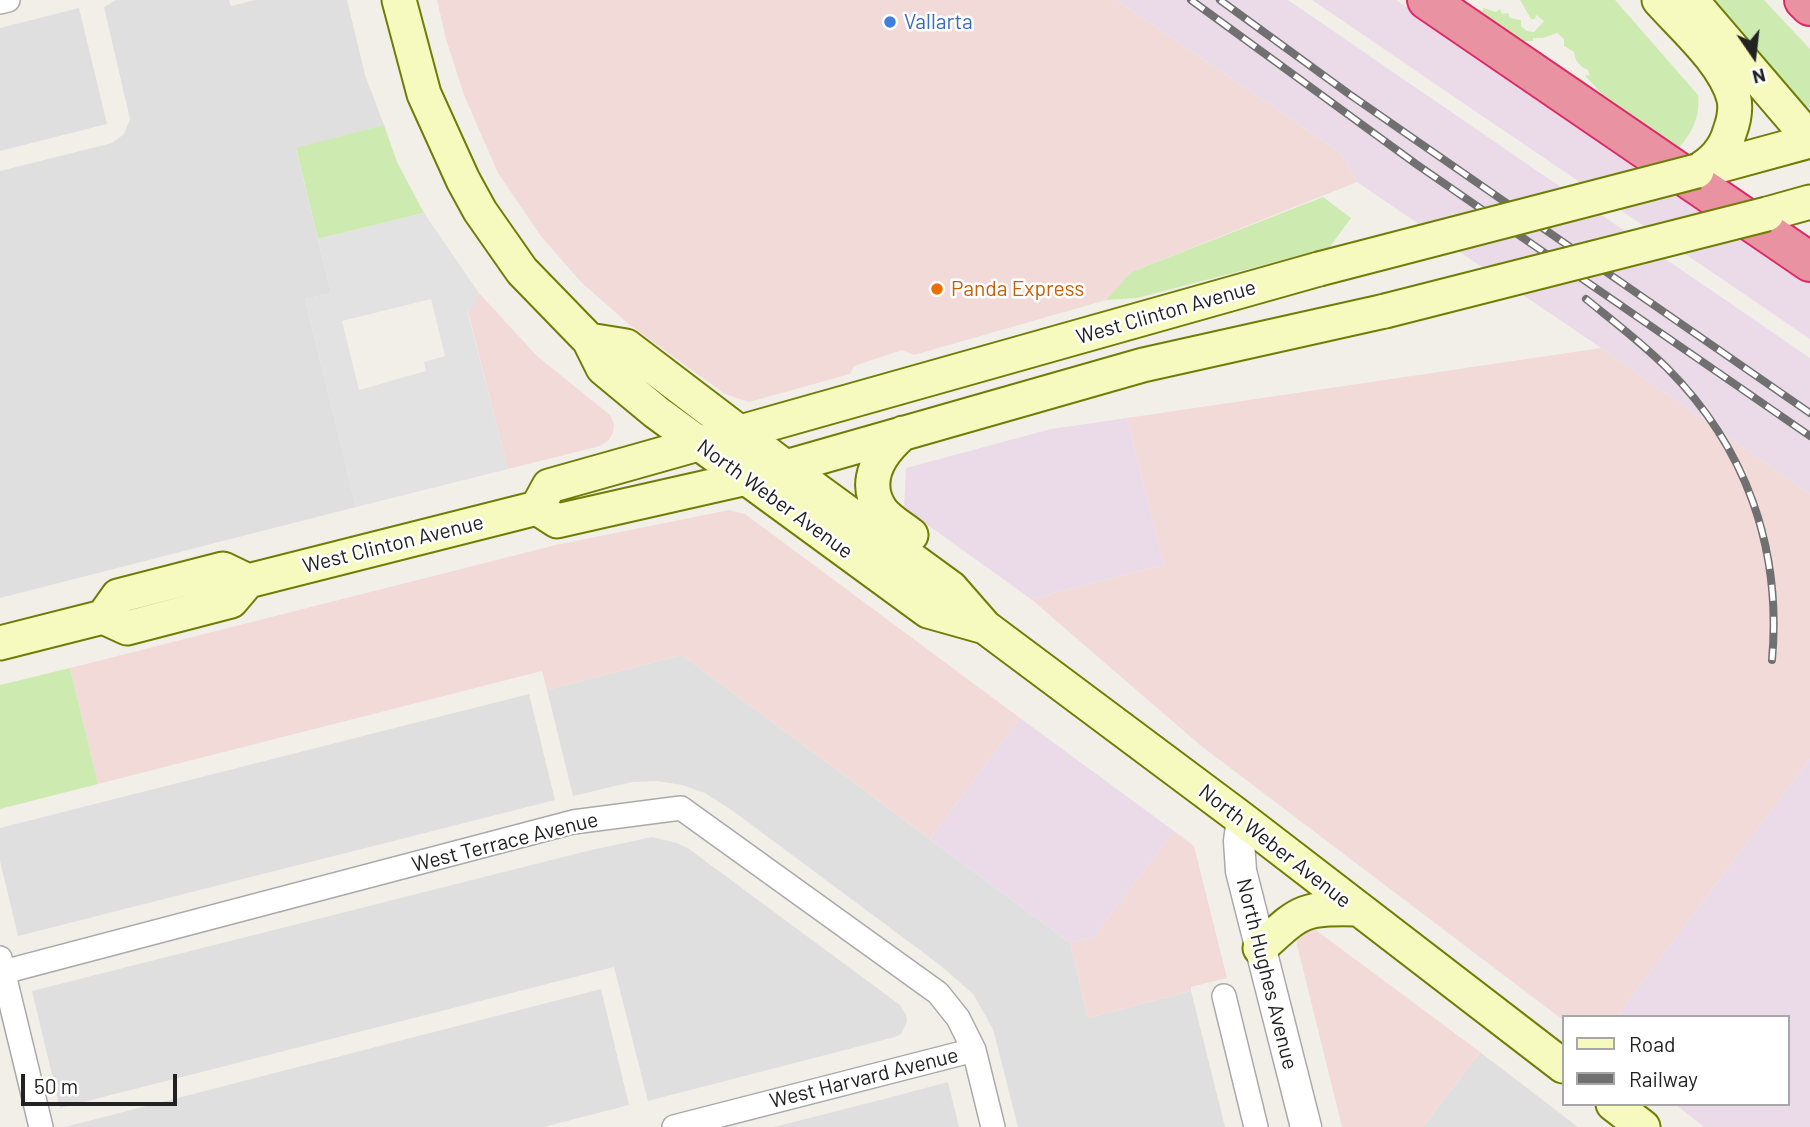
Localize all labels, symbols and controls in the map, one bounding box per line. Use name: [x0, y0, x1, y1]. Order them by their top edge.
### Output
place label: Vallarta: [904, 9, 973, 35]
marker: Vallarta: [882, 14, 898, 30]
north arrow: [1719, 21, 1789, 91]
text: N: [1750, 64, 1768, 90]
street label: West Clinton Avenue: [1073, 274, 1259, 350]
place label: Panda Express: [951, 276, 1084, 302]
marker: Panda Express: [929, 281, 945, 297]
street label: North Weber Avenue: [692, 434, 858, 564]
street label: West Clinton Avenue: [300, 509, 486, 579]
street label: North Weber Avenue: [1194, 779, 1356, 913]
street label: West Terrace Avenue: [409, 807, 601, 877]
street label: North Hughes Avenue: [1231, 876, 1303, 1072]
legend: [1562, 1015, 1789, 1106]
text: Road: [1629, 1031, 1675, 1056]
street label: West Harvard Avenue: [767, 1042, 961, 1114]
scale bar: [24, 1060, 180, 1104]
text: Railway: [1629, 1066, 1698, 1091]
text: 50 m: [34, 1073, 78, 1098]

